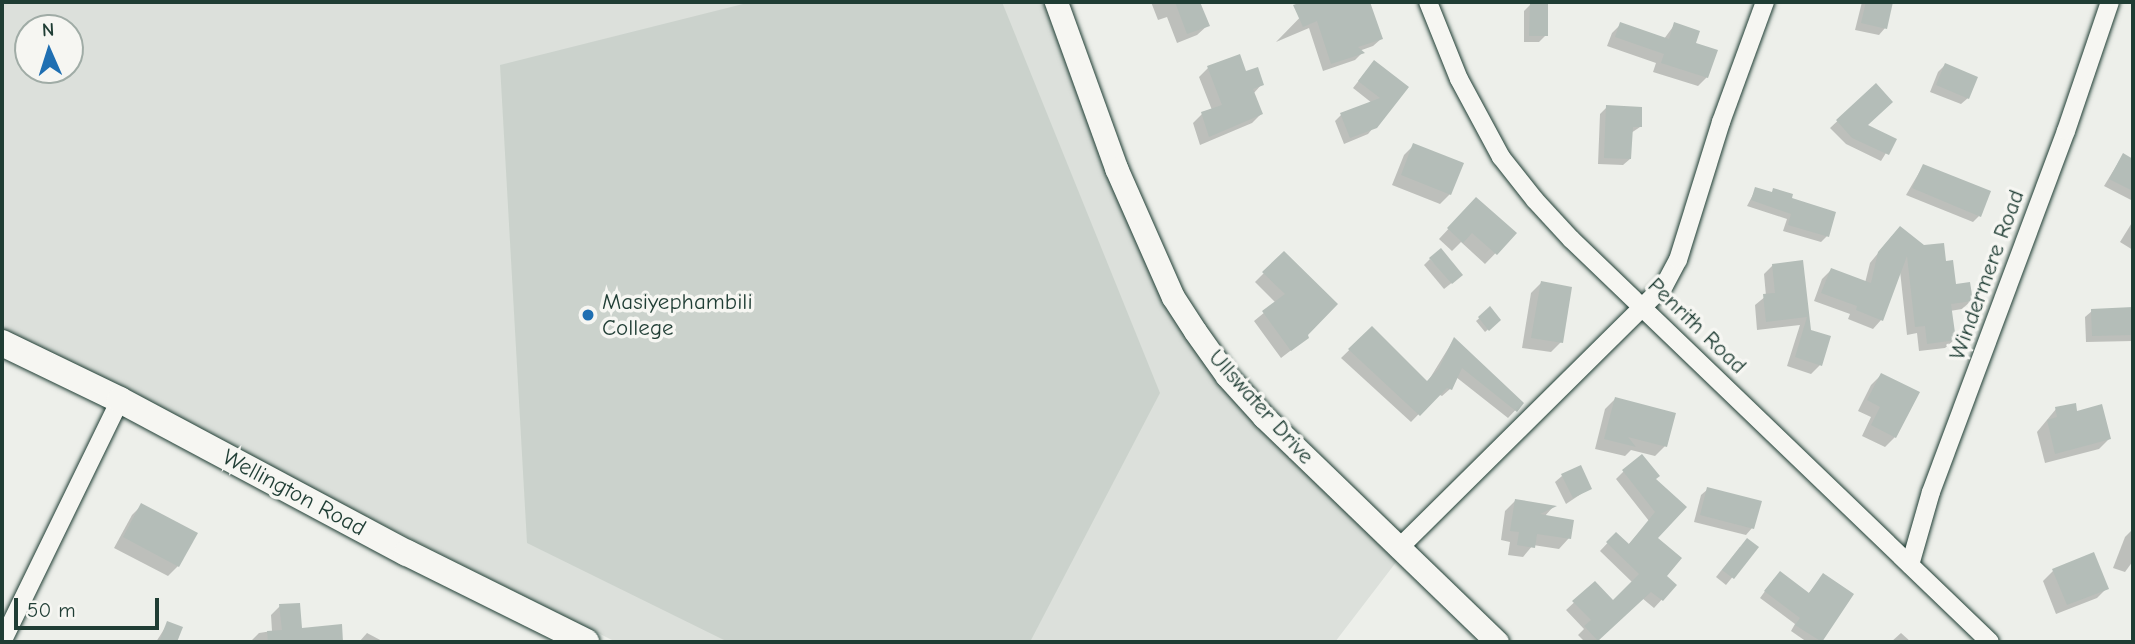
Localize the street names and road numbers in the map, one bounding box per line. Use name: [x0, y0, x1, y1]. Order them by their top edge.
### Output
street label: Windermere Road: [1943, 186, 2031, 364]
street label: Penrith Road: [1642, 272, 1752, 380]
street label: Ullswater Drive: [1202, 344, 1320, 470]
street label: Wellington Road: [218, 444, 370, 542]

